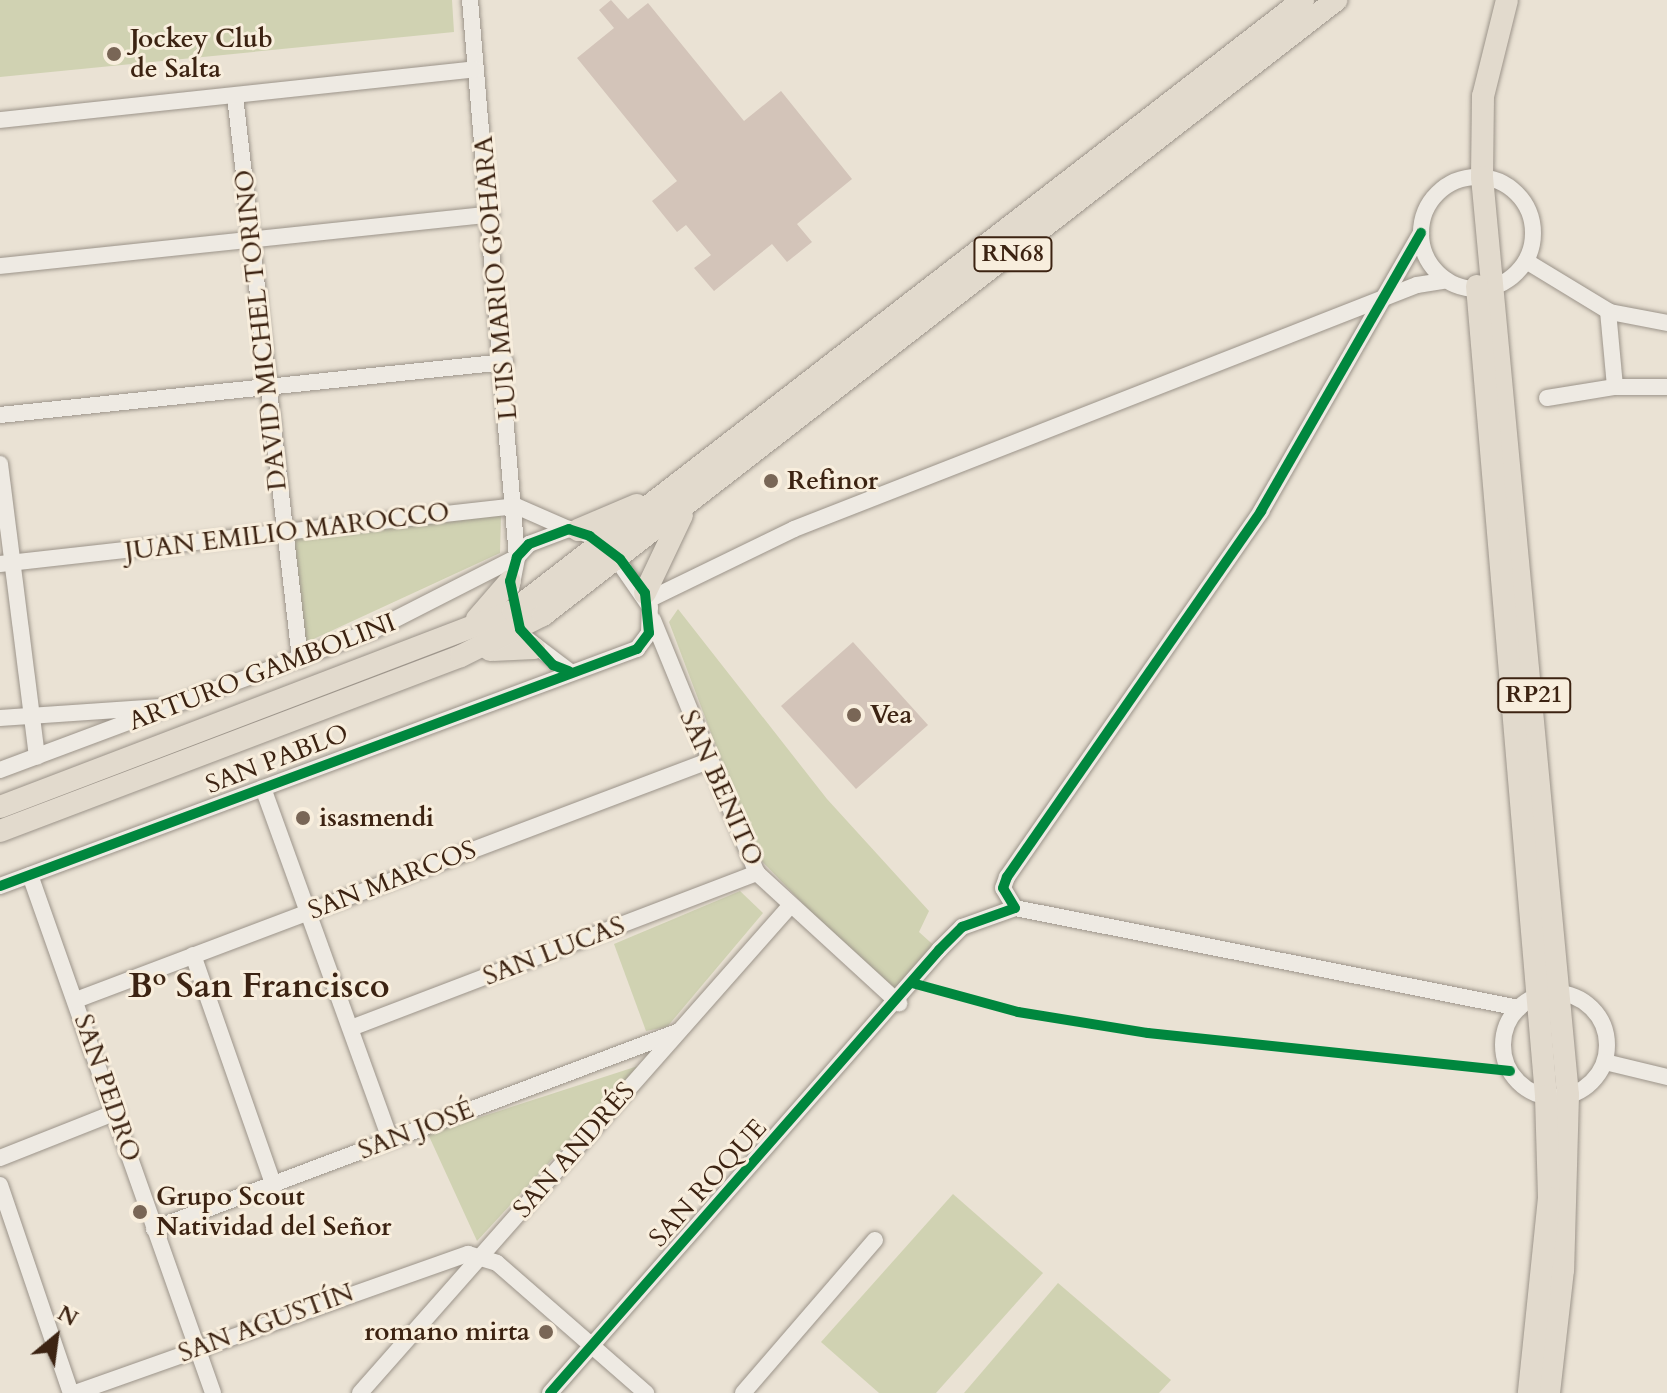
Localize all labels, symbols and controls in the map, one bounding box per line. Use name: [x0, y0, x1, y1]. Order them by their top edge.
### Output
place label: Jockey Club de Salta: [130, 23, 273, 84]
marker: Jockey Club de Salta: [105, 45, 123, 63]
street label: LUIS MARIO GOHARA: [468, 135, 524, 421]
street label: DAVID MICHEL TORINO: [229, 168, 293, 492]
road number: RN68: [973, 234, 1053, 274]
place label: Refinor: [787, 465, 878, 497]
marker: Refinor: [762, 472, 780, 490]
street label: JUAN EMILIO MAROCCO: [123, 497, 451, 567]
street label: ARTURO GAMBOLINI: [124, 607, 400, 737]
road number: RP21: [1496, 675, 1572, 715]
place label: Vea: [870, 699, 912, 731]
street label: SAN BENITO: [673, 705, 769, 871]
marker: Vea: [845, 706, 863, 724]
street label: SAN PABLO: [201, 717, 353, 801]
place label: isasmendi: [319, 802, 434, 834]
marker: isasmendi: [294, 809, 312, 827]
street label: SAN MARCOS: [304, 834, 480, 926]
street label: SAN LUCAS: [479, 910, 629, 992]
district label: Bº San Francisco: [128, 967, 390, 1007]
street label: SAN PEDRO: [67, 1010, 147, 1166]
street label: SAN ANDRÉS: [507, 1076, 641, 1224]
street label: SAN JOSÉ: [354, 1094, 478, 1166]
street label: SAN ROQUE: [643, 1113, 773, 1253]
place label: Grupo Scout Natividad del Señor: [156, 1181, 392, 1242]
marker: Grupo Scout Natividad del Señor: [131, 1203, 149, 1221]
street label: SAN AGUSTÍN: [174, 1277, 358, 1369]
north arrow: [16, 1297, 96, 1377]
text: N: [52, 1298, 83, 1334]
place label: romano mirta: [364, 1316, 530, 1348]
marker: romano mirta: [537, 1323, 555, 1341]

